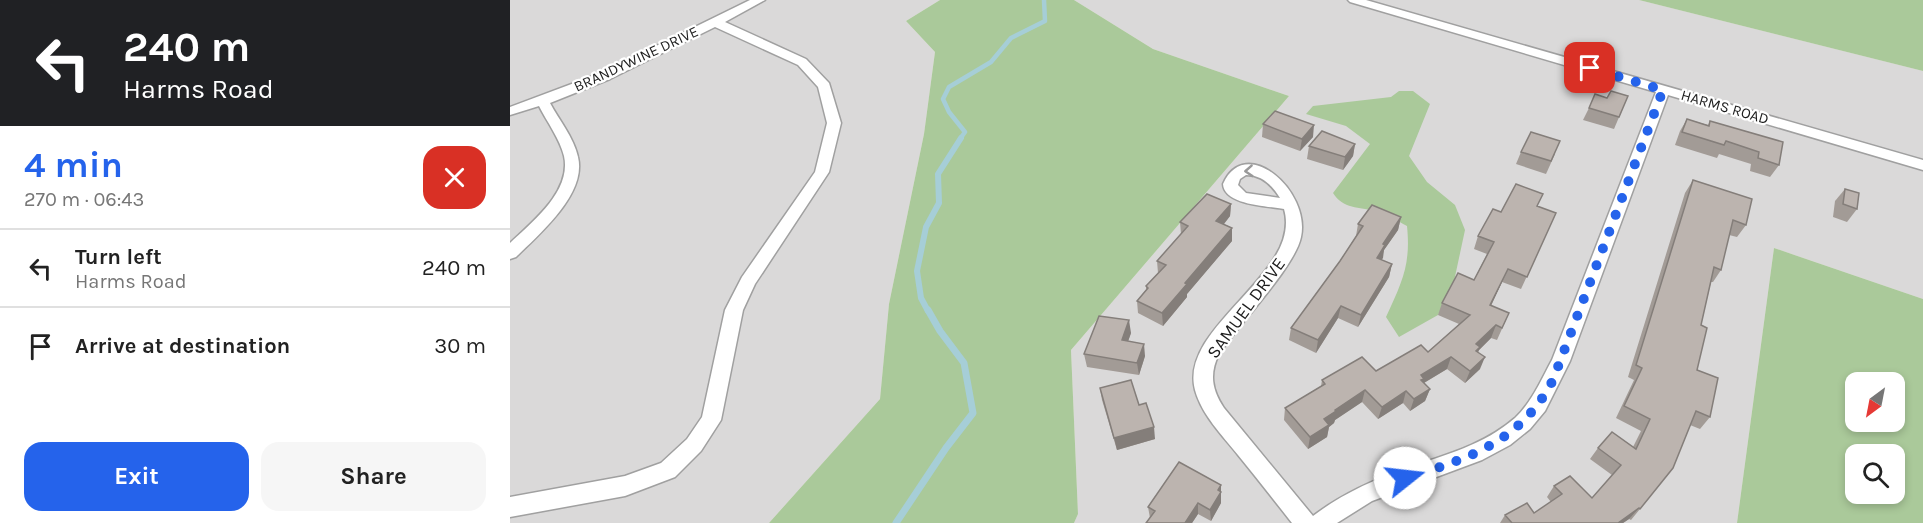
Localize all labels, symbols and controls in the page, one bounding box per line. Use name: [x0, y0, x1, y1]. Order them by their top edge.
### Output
text: 240 m: [123, 22, 250, 72]
street label: BRANDYWINE DRIVE: [571, 22, 701, 96]
icon: left: [24, 24, 102, 102]
pin: [1564, 42, 1615, 93]
icon: arrive: [1573, 51, 1606, 84]
text: Harms Road: [123, 73, 274, 105]
street label: HARMS ROAD: [1679, 86, 1771, 128]
text: 4 min: [24, 144, 123, 186]
button: close: [423, 146, 486, 209]
one-way arrow: [1244, 165, 1253, 178]
text: 270 m · 06:43: [24, 188, 144, 211]
text: Turn left: [75, 244, 162, 270]
icon: left: [24, 252, 57, 285]
street label: SAMUEL DRIVE: [1202, 253, 1290, 363]
text: 240 m: [422, 255, 486, 281]
text: Harms Road: [75, 270, 187, 293]
icon: arrive: [24, 330, 57, 363]
text: Arrive at destination: [75, 333, 290, 359]
text: 30 m: [434, 333, 486, 359]
north arrow: [1845, 372, 1905, 432]
map controls: [1845, 372, 1905, 504]
button: Exit: [24, 442, 249, 511]
button: Share: [261, 442, 486, 511]
button: search: [1845, 444, 1905, 504]
position arrow: [1373, 446, 1437, 510]

